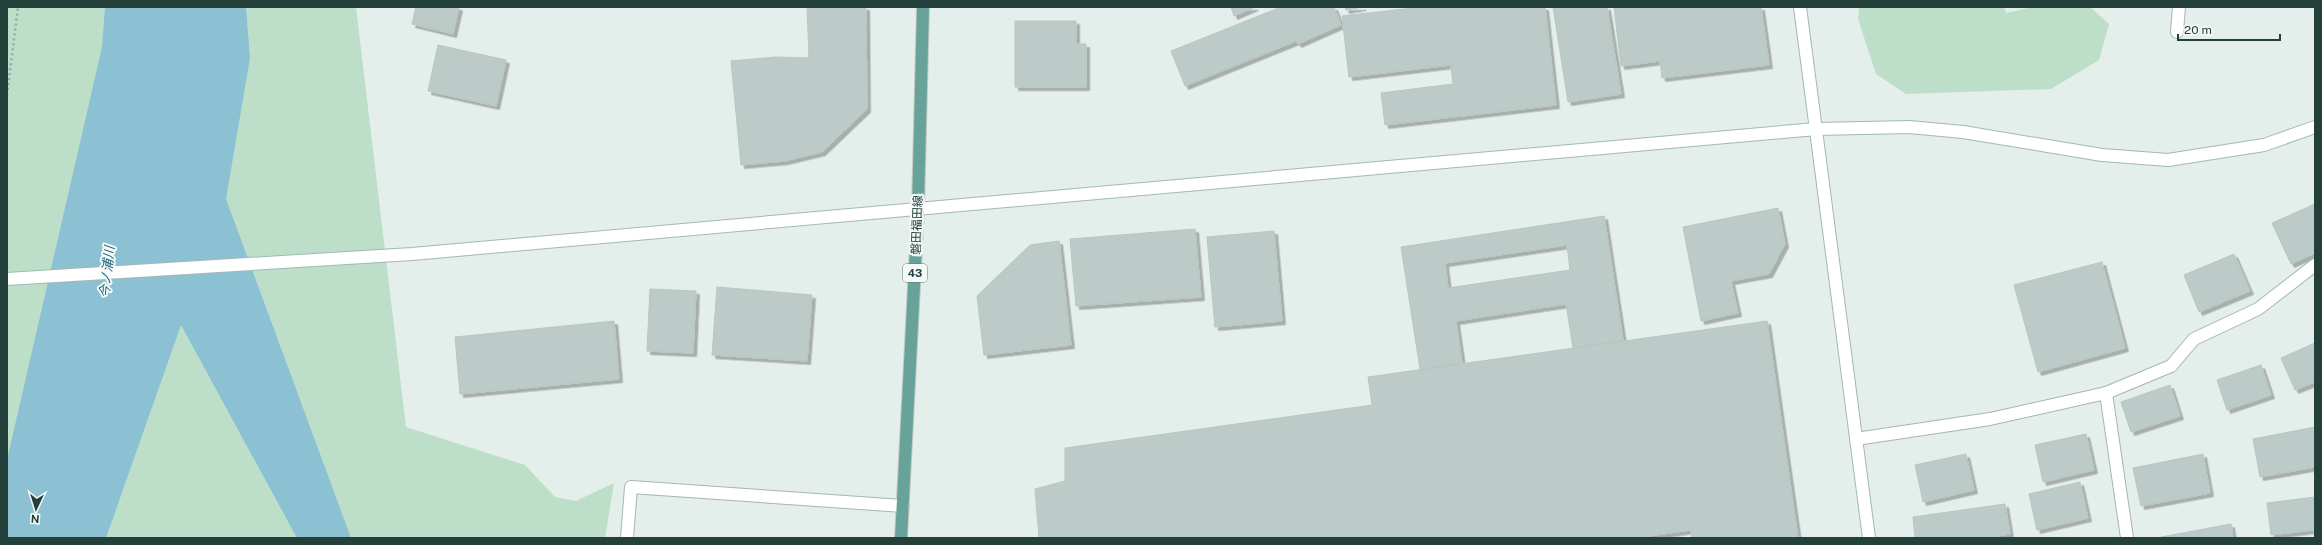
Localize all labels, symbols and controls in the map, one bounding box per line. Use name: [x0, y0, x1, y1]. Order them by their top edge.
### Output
scale bar: [2178, 16, 2280, 42]
text: 20 m: [2184, 23, 2212, 37]
street label: 磐田福田線: [909, 195, 925, 255]
water label: 今ノ浦川: [97, 243, 117, 299]
road number: 43: [903, 264, 927, 282]
north arrow: [16, 489, 56, 529]
text: N: [31, 513, 40, 525]

